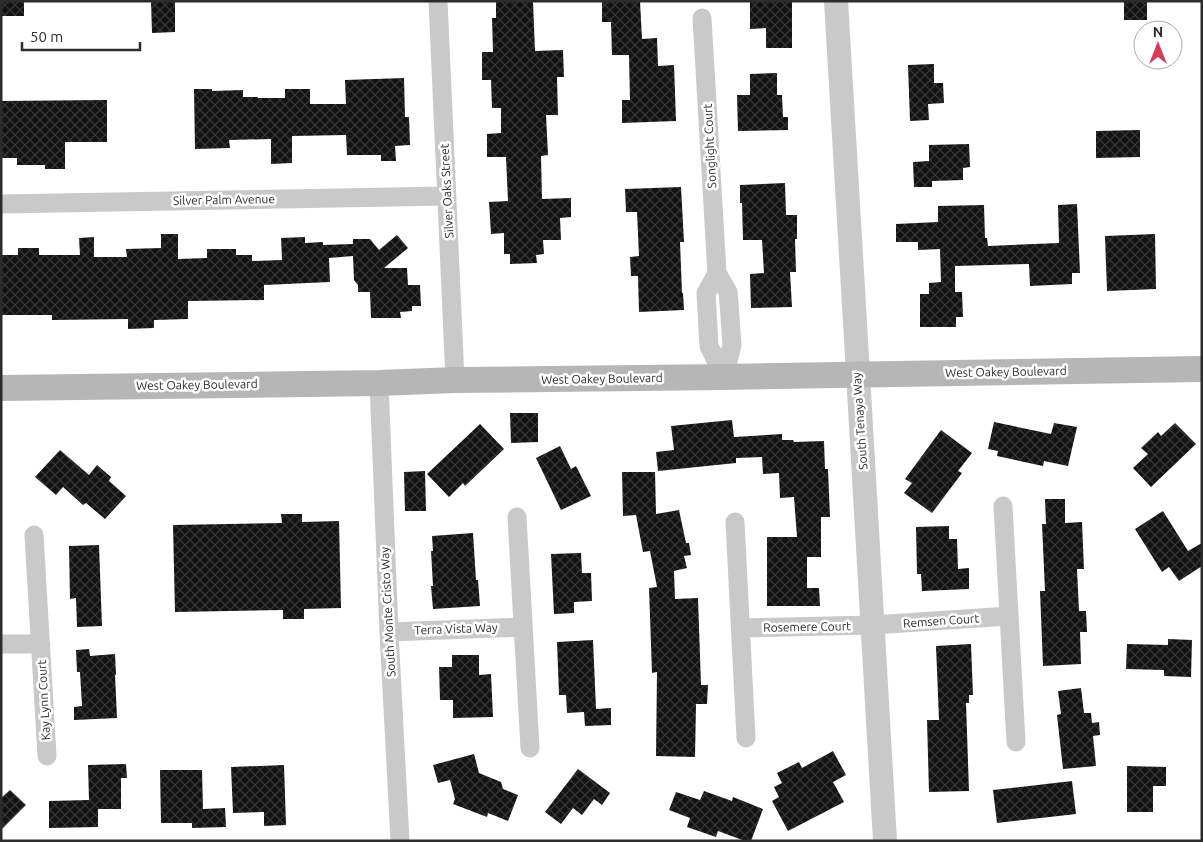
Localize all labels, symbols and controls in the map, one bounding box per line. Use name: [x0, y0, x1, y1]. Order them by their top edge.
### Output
scale bar: [22, 20, 140, 52]
north arrow: [1133, 20, 1183, 70]
text: N: [1153, 24, 1163, 40]
text: 50 m: [30, 28, 63, 45]
street label: Songlight Court: [701, 103, 718, 189]
street label: Silver Oaks Street: [438, 143, 455, 239]
street label: Silver Palm Avenue: [173, 192, 275, 207]
street label: West Oakey Boulevard: [945, 364, 1067, 379]
street label: West Oakey Boulevard: [541, 371, 663, 386]
street label: South Tenaya Way: [850, 372, 869, 470]
street label: West Oakey Boulevard: [136, 377, 258, 392]
street label: South Monte Cristo Way: [378, 547, 397, 677]
street label: Remsen Court: [902, 611, 980, 630]
street label: Rosemere Court: [763, 619, 851, 634]
street label: Terra Vista Way: [414, 621, 498, 636]
street label: Kay Lynn Court: [35, 659, 52, 741]

